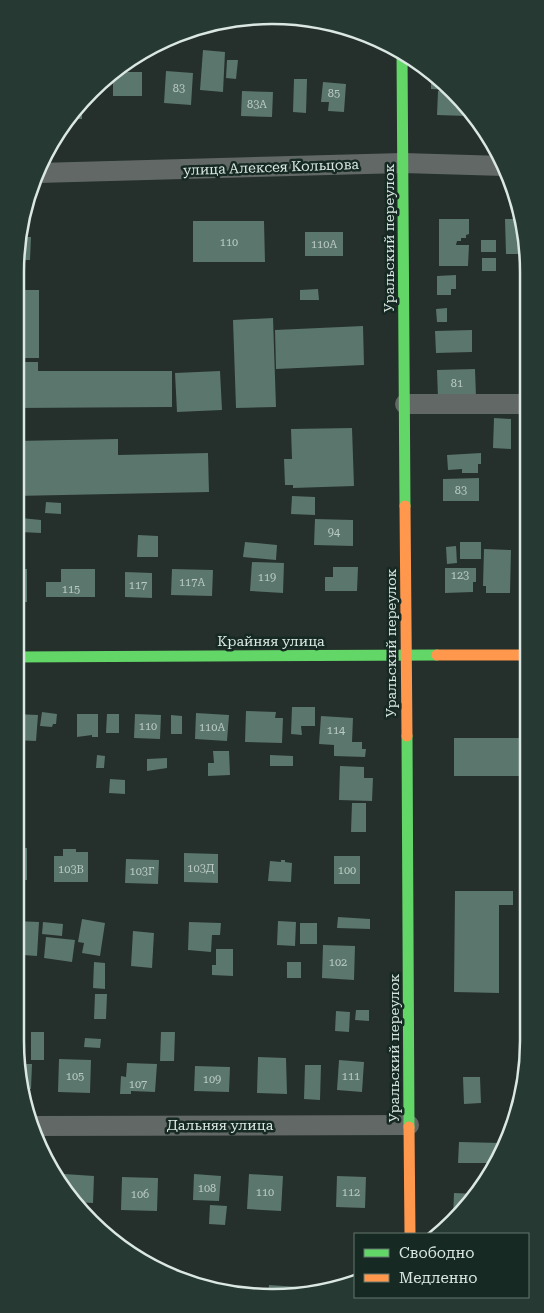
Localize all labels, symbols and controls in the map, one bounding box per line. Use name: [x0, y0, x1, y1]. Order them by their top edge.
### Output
house number: 83: [173, 82, 185, 95]
house number: 85: [328, 87, 340, 100]
house number: 83А: [247, 98, 267, 111]
street label: улица Алексея Кольцова: [183, 156, 360, 178]
street label: Уральский переулок: [381, 163, 397, 312]
house number: 110: [220, 236, 238, 249]
house number: 110А: [311, 238, 337, 251]
house number: 81: [451, 377, 463, 390]
house number: 83: [455, 484, 467, 497]
house number: 94: [328, 526, 341, 539]
street label: Уральский переулок: [383, 568, 399, 717]
house number: 123: [451, 569, 469, 582]
house number: 119: [258, 571, 276, 584]
house number: 117А: [179, 576, 205, 589]
house number: 117: [129, 579, 147, 592]
house number: 115: [62, 583, 80, 596]
street label: Крайняя улица: [217, 633, 325, 649]
house number: 110: [139, 720, 157, 733]
house number: 110А: [199, 721, 225, 734]
house number: 114: [327, 724, 346, 737]
house number: 103Д: [187, 862, 215, 875]
house number: 103В: [58, 863, 84, 876]
house number: 100: [338, 864, 356, 877]
house number: 103Г: [130, 865, 155, 878]
house number: 102: [329, 956, 347, 969]
street label: Уральский переулок: [386, 973, 402, 1122]
house number: 105: [66, 1070, 84, 1083]
house number: 111: [342, 1070, 360, 1083]
house number: 109: [203, 1073, 221, 1086]
house number: 107: [129, 1078, 147, 1091]
street label: Дальняя улица: [167, 1117, 274, 1133]
house number: 108: [198, 1182, 216, 1195]
house number: 110: [256, 1186, 274, 1199]
house number: 112: [342, 1186, 360, 1199]
house number: 106: [131, 1188, 149, 1201]
legend: [354, 1233, 529, 1298]
text: Свободно: [399, 1244, 474, 1262]
text: Медленно: [399, 1269, 478, 1287]

